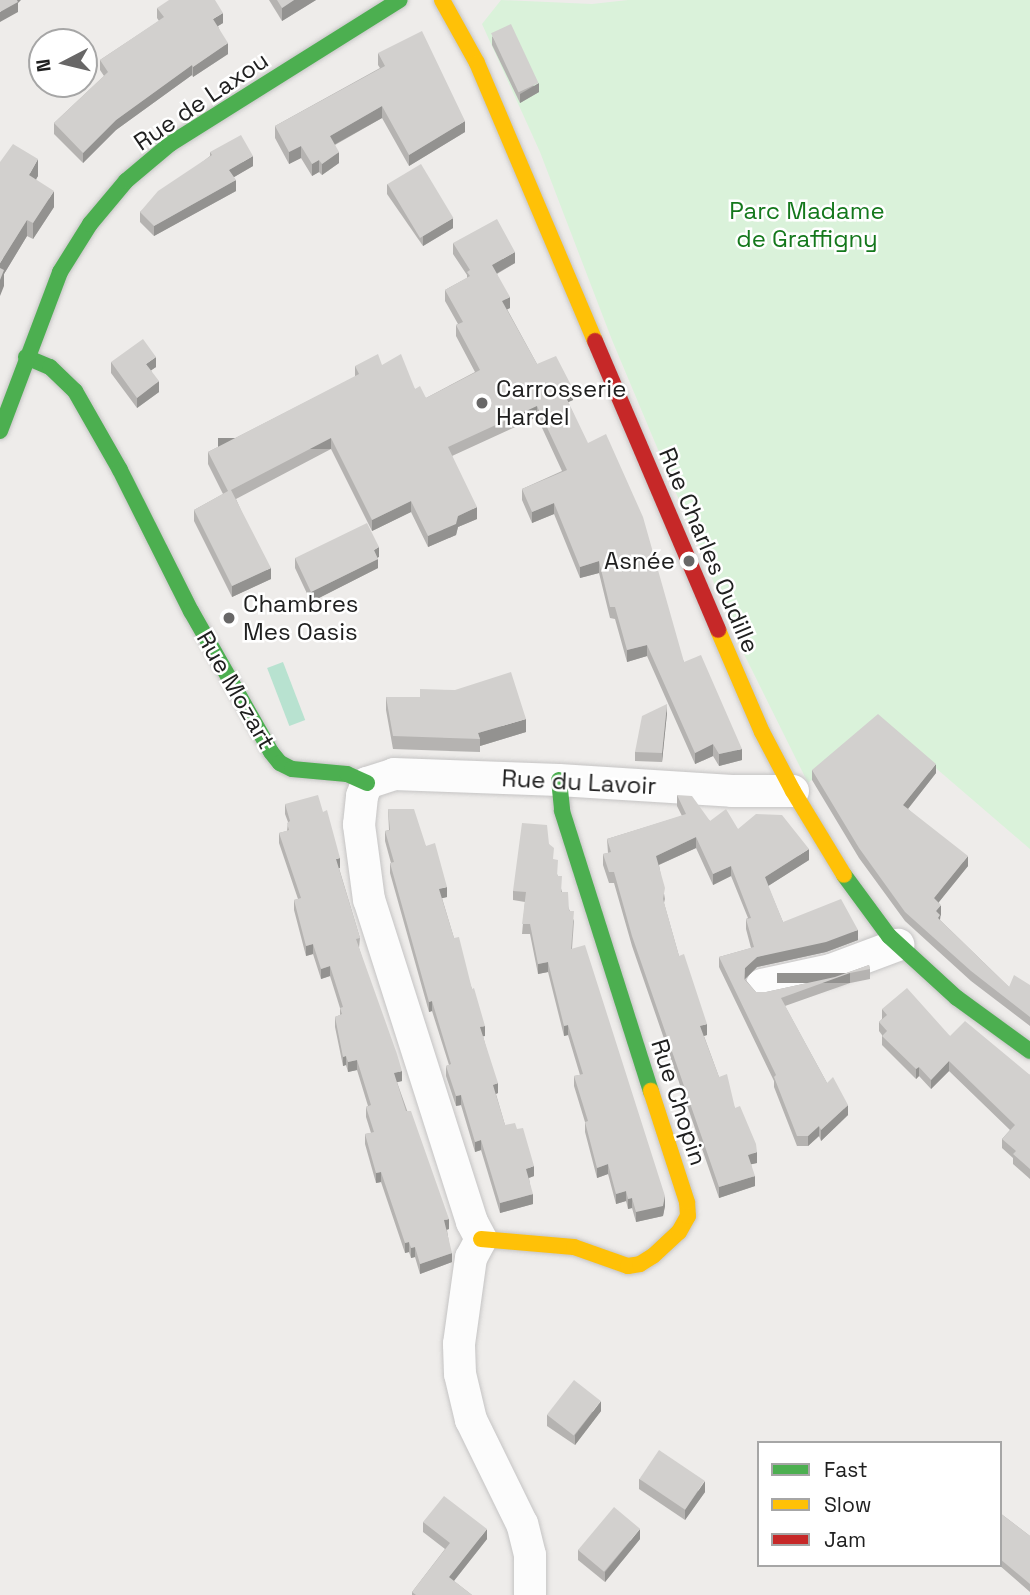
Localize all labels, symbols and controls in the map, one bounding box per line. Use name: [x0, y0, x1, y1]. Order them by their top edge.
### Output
north arrow: [28, 28, 98, 98]
street label: Rue de Laxou: [128, 45, 274, 157]
text: N: [30, 58, 57, 73]
park label: Parc Madame de Graffigny: [729, 197, 885, 253]
place label: Carrosserie Hardel: [496, 375, 626, 431]
marker: Carrosserie Hardel: [474, 395, 490, 411]
street label: Rue Charles Oudille: [653, 443, 765, 657]
place label: Asnée: [604, 547, 675, 575]
marker: Asnée: [681, 553, 697, 569]
place label: Chambres Mes Oasis: [243, 590, 358, 646]
marker: Chambres Mes Oasis: [221, 610, 237, 626]
street label: Rue Mozart: [191, 626, 281, 754]
street label: Rue du Lavoir: [501, 764, 657, 800]
street label: Rue Chopin: [645, 1035, 713, 1169]
legend: [757, 1441, 1002, 1567]
text: Fast: [824, 1456, 868, 1483]
text: Slow: [824, 1491, 872, 1518]
text: Jam: [824, 1526, 866, 1553]

